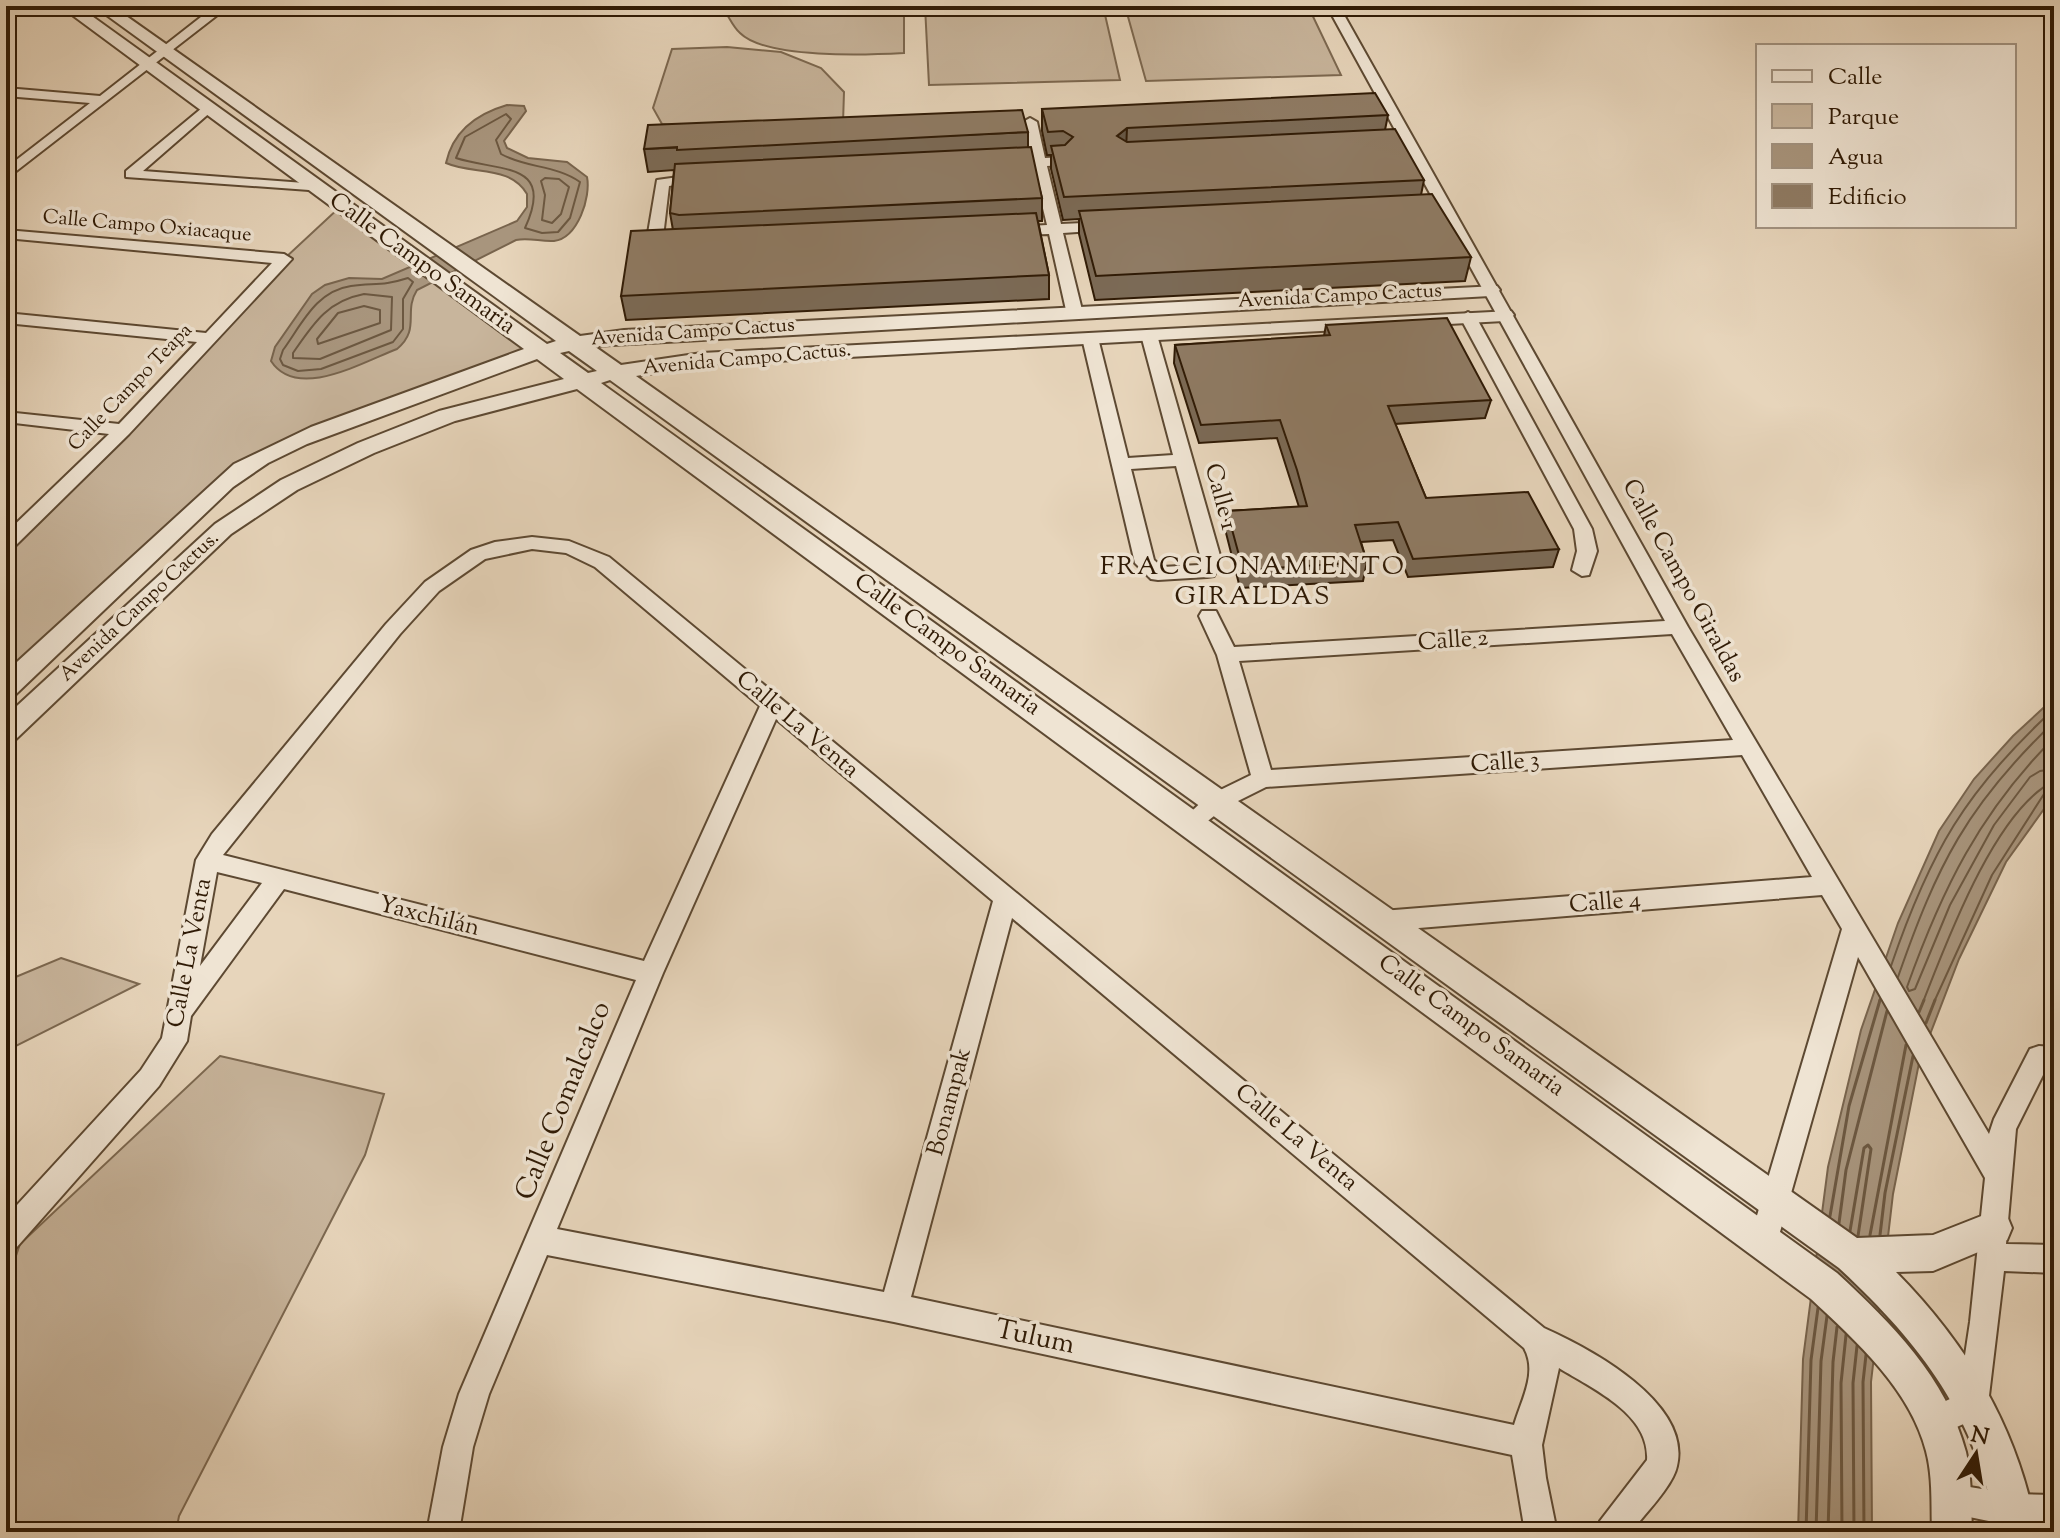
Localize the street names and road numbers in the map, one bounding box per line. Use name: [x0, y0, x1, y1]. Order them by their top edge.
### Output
street label: Calle Campo Samaria: [322, 185, 522, 343]
street label: Calle Campo Oxiacaque: [41, 203, 253, 251]
street label: Avenida Campo Cactus: [1237, 277, 1443, 317]
street label: Avenida Campo Cactus: [590, 311, 796, 355]
street label: Calle Campo Teapa: [62, 317, 200, 459]
street label: Avenida Campo Cactus.: [642, 336, 852, 384]
street label: Calle 1: [1195, 460, 1245, 534]
street label: Calle Campo Giraldas: [1613, 473, 1753, 689]
street label: Avenida Campo Cactus.: [54, 525, 226, 689]
street label: Calle Campo Samaria: [847, 566, 1047, 724]
street label: Calle 2: [1417, 622, 1489, 660]
street label: Calle La Venta: [728, 663, 866, 787]
street label: Calle 3: [1469, 744, 1541, 782]
street label: Calle La Venta: [159, 875, 221, 1031]
street label: Calle 4: [1568, 883, 1642, 923]
street label: Yaxchilán: [375, 888, 483, 946]
street label: Calle Campo Samaria: [1371, 947, 1571, 1105]
street label: Calle Comalcalco: [506, 996, 622, 1206]
street label: Bonampak: [919, 1044, 981, 1160]
street label: Calle La Venta: [1227, 1076, 1365, 1200]
street label: Tulum: [992, 1310, 1078, 1366]

